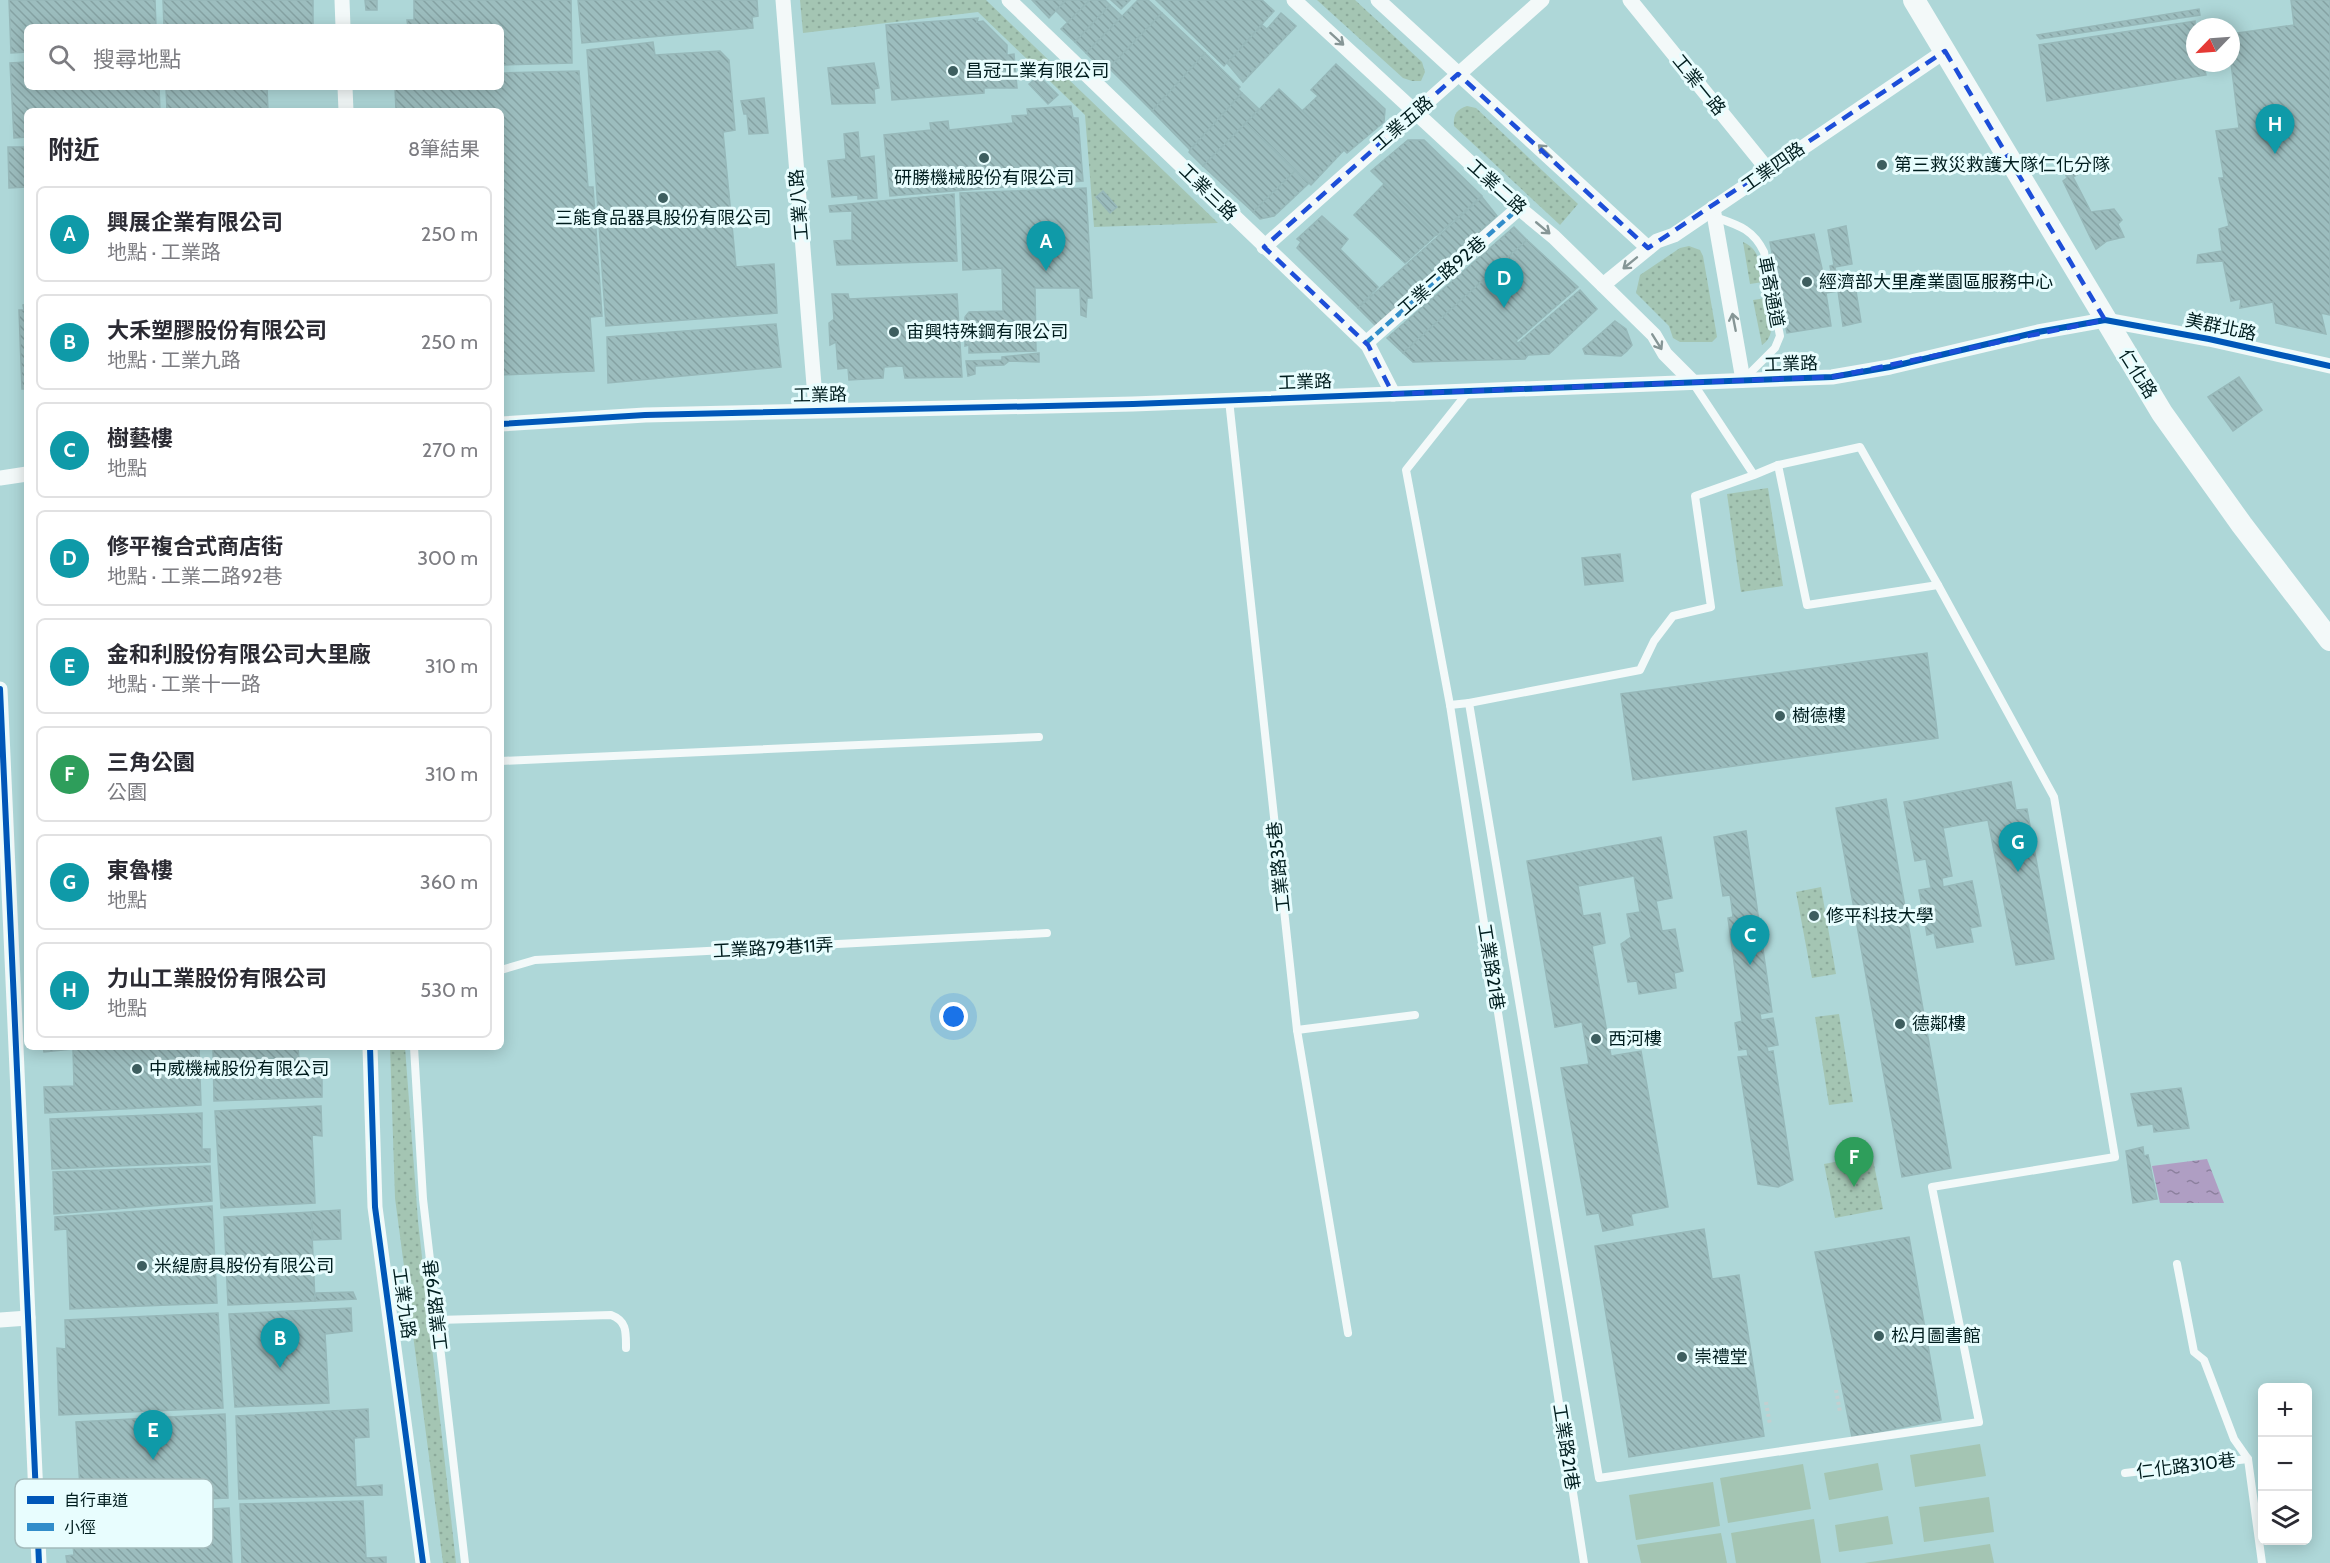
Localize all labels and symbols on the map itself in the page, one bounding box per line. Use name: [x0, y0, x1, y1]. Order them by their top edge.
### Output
north arrow: [2186, 18, 2240, 72]
one-way arrow: [1329, 32, 1344, 46]
street label: 工業一路: [1668, 50, 1730, 120]
place label: 昌冠工業有限公司: [965, 60, 1109, 82]
marker: 昌冠工業有限公司: [946, 64, 960, 78]
street label: 工業五路: [1369, 91, 1437, 155]
pin: H: [2256, 104, 2294, 154]
street label: 工業四路: [1737, 137, 1809, 197]
one-way arrow: [1537, 143, 1552, 158]
marker: 研勝機械股份有限公司: [977, 151, 991, 165]
place label: 第三救災救護大隊仁化分隊: [1894, 154, 2110, 176]
street label: 工業二路: [1463, 155, 1531, 219]
marker: 第三救災救護大隊仁化分隊: [1875, 158, 1889, 172]
street label: 工業三路: [1174, 159, 1242, 225]
place label: 研勝機械股份有限公司: [894, 167, 1074, 189]
street label: 工業八路: [785, 168, 813, 242]
marker: 三能食品器具股份有限公司: [656, 191, 670, 205]
place label: 三能食品器具股份有限公司: [555, 207, 771, 229]
one-way arrow: [1535, 221, 1551, 234]
pin: A: [1026, 222, 1066, 271]
street label: 工業二路92巷: [1393, 232, 1491, 320]
street label: 車寄通道: [1753, 255, 1789, 329]
one-way arrow: [1622, 256, 1638, 269]
pin: D: [1484, 258, 1524, 308]
place label: 經濟部大里產業園區服務中心: [1819, 271, 2053, 293]
marker: 經濟部大里產業園區服務中心: [1800, 275, 1814, 289]
street label: 美群北路: [2183, 309, 2259, 345]
one-way arrow: [1729, 313, 1740, 333]
place label: 宙興特殊鋼有限公司: [906, 321, 1068, 343]
marker: 宙興特殊鋼有限公司: [887, 325, 901, 339]
one-way arrow: [1652, 333, 1664, 350]
street label: 仁化路: [2114, 345, 2162, 403]
street label: 工業路: [1764, 352, 1818, 376]
street label: 工業路: [1278, 370, 1332, 394]
street label: 工業路: [793, 384, 847, 406]
place label: 樹德樓: [1792, 705, 1846, 727]
marker: 樹德樓: [1773, 709, 1787, 723]
street label: 工業路35巷: [1263, 820, 1295, 914]
pin: G: [1998, 822, 2038, 872]
place label: 修平科技大學: [1826, 905, 1934, 927]
marker: 修平科技大學: [1807, 909, 1821, 923]
pin: C: [1730, 916, 1770, 965]
street label: 工業路21巷: [1473, 922, 1509, 1012]
street label: 工業路79巷11弄: [712, 934, 834, 962]
your location: [939, 1002, 968, 1031]
place label: 德鄰樓: [1912, 1013, 1966, 1035]
marker: 德鄰樓: [1893, 1017, 1907, 1031]
place label: 西河樓: [1608, 1028, 1662, 1050]
marker: 西河樓: [1589, 1032, 1603, 1046]
place label: 中威機械股份有限公司: [149, 1058, 329, 1080]
marker: 中威機械股份有限公司: [130, 1062, 144, 1076]
pin: F: [1834, 1138, 1874, 1187]
place label: 米緹廚具股份有限公司: [154, 1255, 334, 1277]
street label: 工業路79巷: [420, 1258, 452, 1352]
marker: 米緹廚具股份有限公司: [135, 1259, 149, 1273]
street label: 工業九路: [388, 1266, 420, 1340]
pin: B: [260, 1318, 300, 1368]
place label: 松月圖書館: [1891, 1325, 1981, 1347]
marker: 松月圖書館: [1872, 1329, 1886, 1343]
place label: 崇禮堂: [1694, 1346, 1748, 1368]
marker: 崇禮堂: [1675, 1350, 1689, 1364]
street label: 工業路21巷: [1548, 1402, 1584, 1492]
pin: E: [134, 1410, 172, 1460]
street label: 仁化路310巷: [2135, 1449, 2237, 1483]
legend: [15, 1479, 213, 1548]
text: 自行車道: [64, 1491, 128, 1510]
text: 小徑: [64, 1518, 96, 1537]

